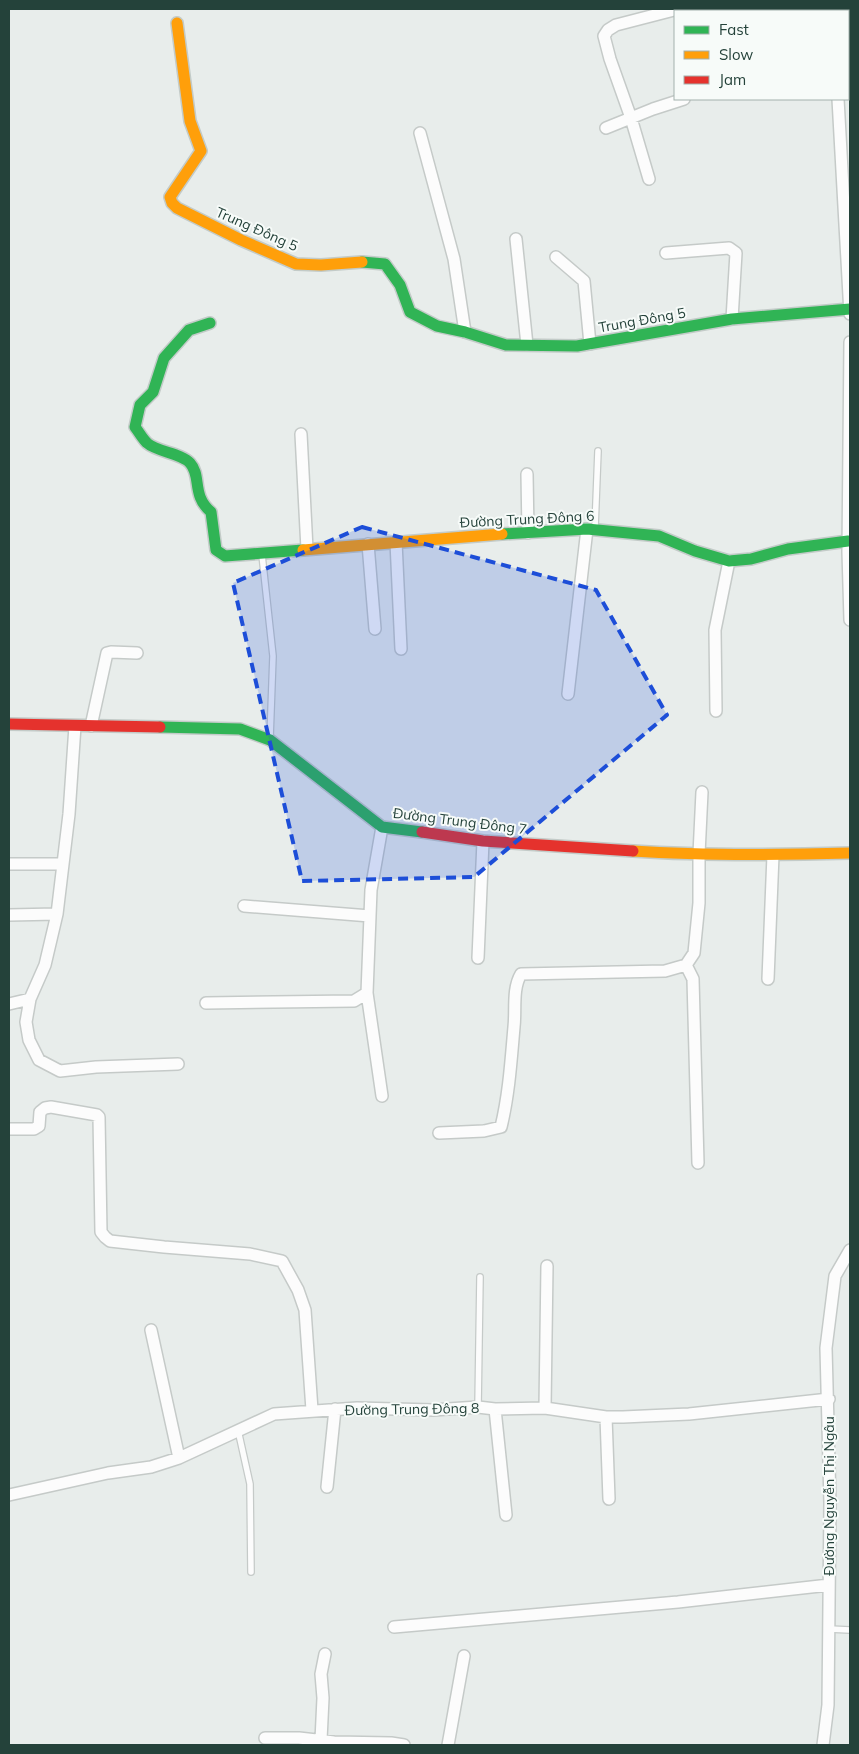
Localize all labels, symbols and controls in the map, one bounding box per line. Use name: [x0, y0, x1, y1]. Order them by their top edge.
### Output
legend: [674, 10, 849, 100]
text: Fast: [719, 20, 749, 39]
text: Slow: [719, 45, 753, 64]
text: Jam: [719, 70, 746, 89]
street label: Trung Đông 5: [213, 203, 301, 255]
street label: Trung Đông 5: [597, 303, 687, 337]
street label: Đường Trung Đông 6: [459, 506, 595, 532]
street label: Đường Trung Đông 7: [392, 804, 528, 838]
street label: Đường Trung Đông 8: [344, 1399, 480, 1419]
street label: Đường Nguyễn Thị Ngâu: [820, 1416, 838, 1576]

